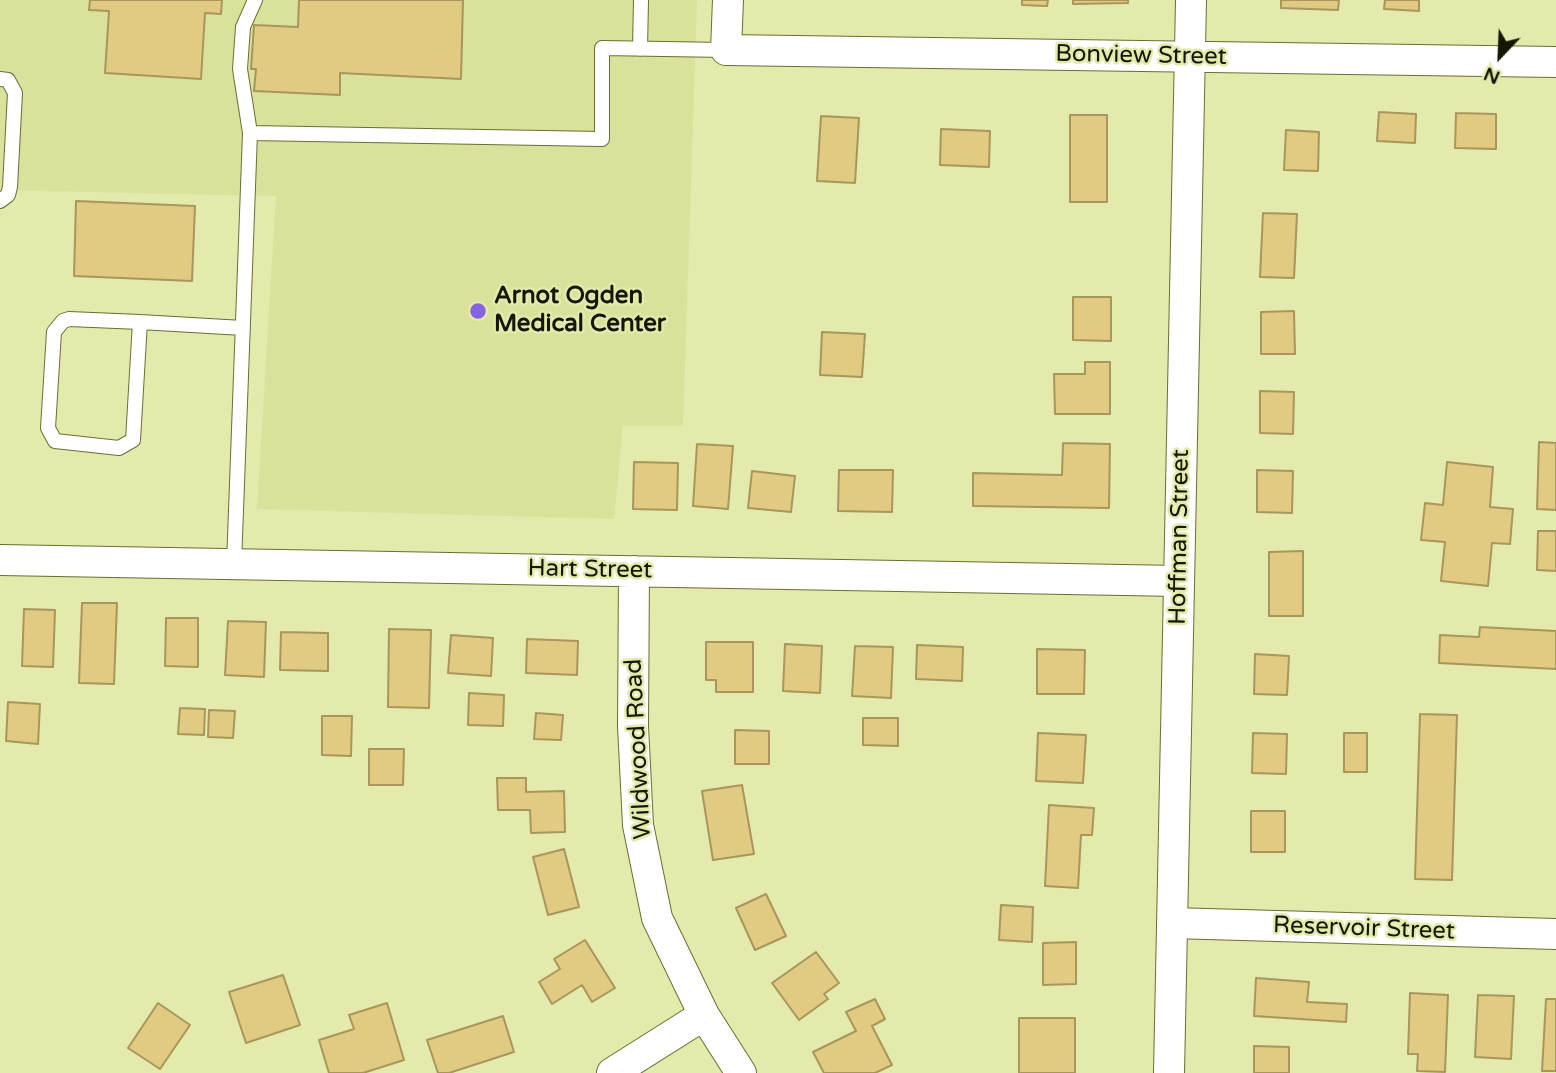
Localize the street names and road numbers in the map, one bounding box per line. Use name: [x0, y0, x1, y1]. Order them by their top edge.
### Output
street label: Bonview Street: [1055, 40, 1227, 72]
street label: Hoffman Street: [1164, 449, 1196, 625]
street label: Hart Street: [527, 555, 653, 585]
street label: Wildwood Road: [620, 658, 658, 840]
street label: Reservoir Street: [1272, 911, 1456, 947]

